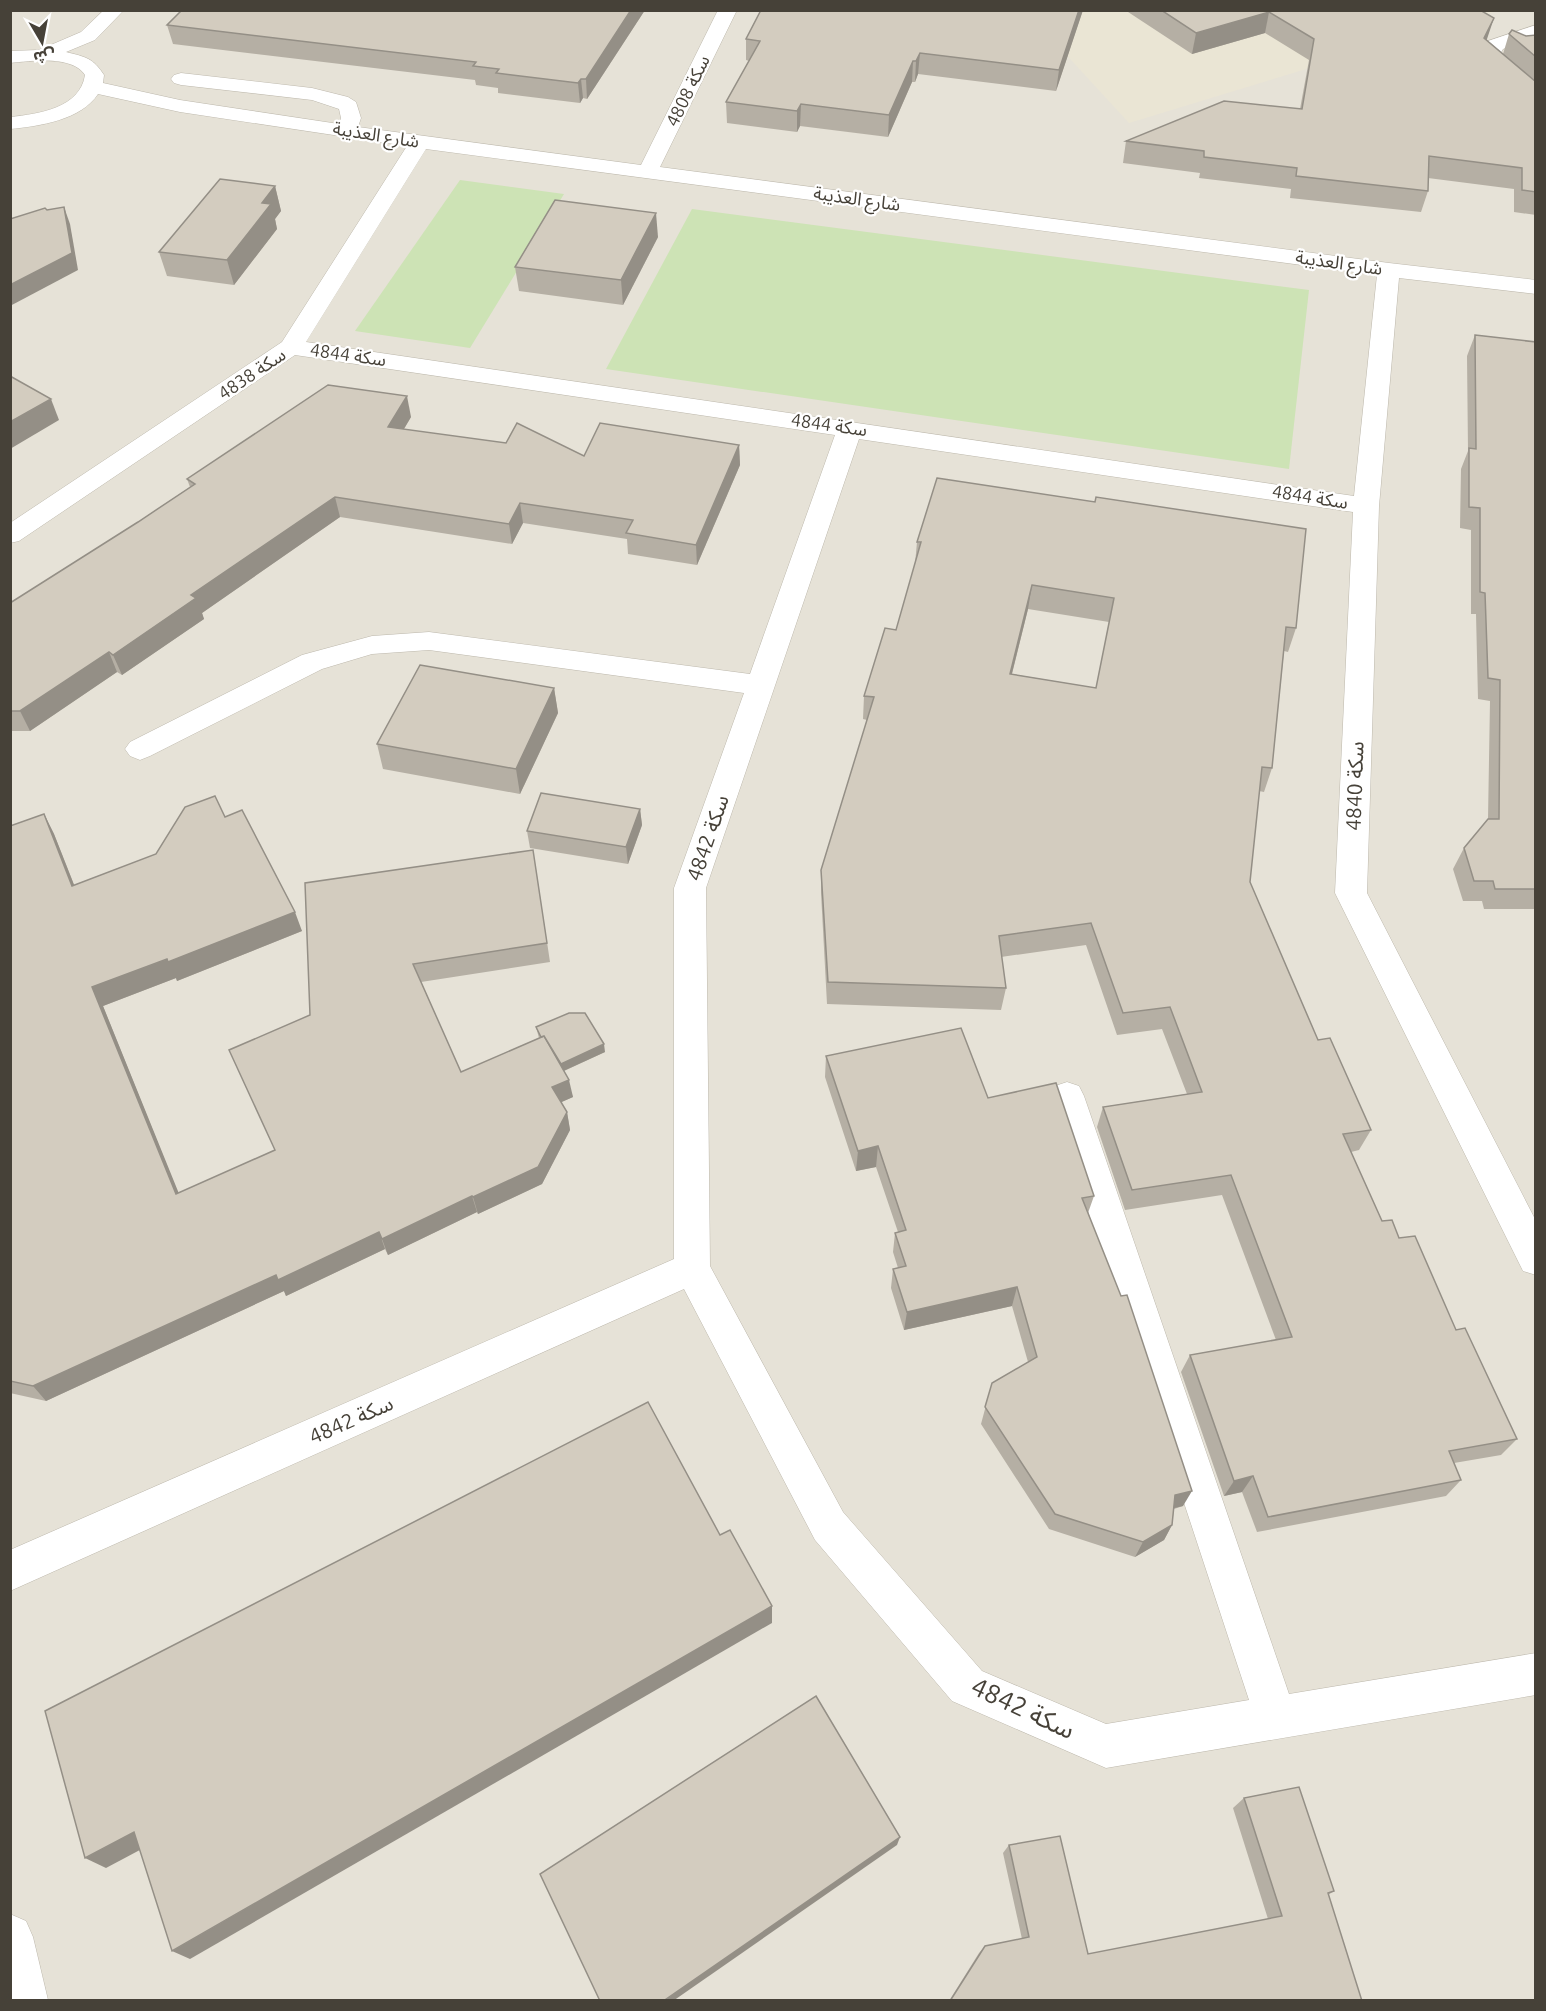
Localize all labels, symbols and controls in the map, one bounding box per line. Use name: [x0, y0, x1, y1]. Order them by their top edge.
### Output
north arrow: [12, 12, 72, 72]
text: ش: [32, 45, 57, 68]
street label: سكة 4808: [661, 52, 713, 129]
street label: شارع العذيبة: [331, 117, 421, 156]
street label: شارع العذيبة: [812, 182, 902, 219]
street label: شارع العذيبة: [1294, 246, 1384, 283]
street label: سكة 4844: [309, 339, 388, 369]
street label: سكة 4838: [214, 343, 289, 403]
street label: سكة 4844: [790, 409, 869, 439]
street label: سكة 4844: [1271, 480, 1350, 512]
street label: سكة 4840: [1340, 741, 1368, 831]
street label: سكة 4842: [681, 791, 733, 884]
street label: سكة 4842: [305, 1390, 396, 1448]
street label: سكة 4842: [967, 1671, 1080, 1744]

